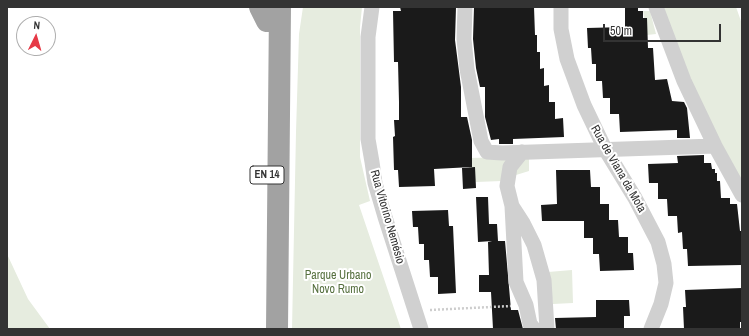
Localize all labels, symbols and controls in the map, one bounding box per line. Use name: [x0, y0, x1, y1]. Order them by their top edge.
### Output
north arrow: [16, 16, 56, 56]
scale bar: [605, 16, 723, 42]
text: N: [33, 18, 41, 32]
text: 50 m: [610, 23, 632, 39]
street label: Rua de Viana da Mota: [587, 123, 649, 215]
road number: EN 14: [250, 166, 284, 184]
street label: Rua Vitorino Nemésio: [367, 168, 407, 266]
park label: Parque Urbano Novo Rumo: [305, 269, 371, 297]

